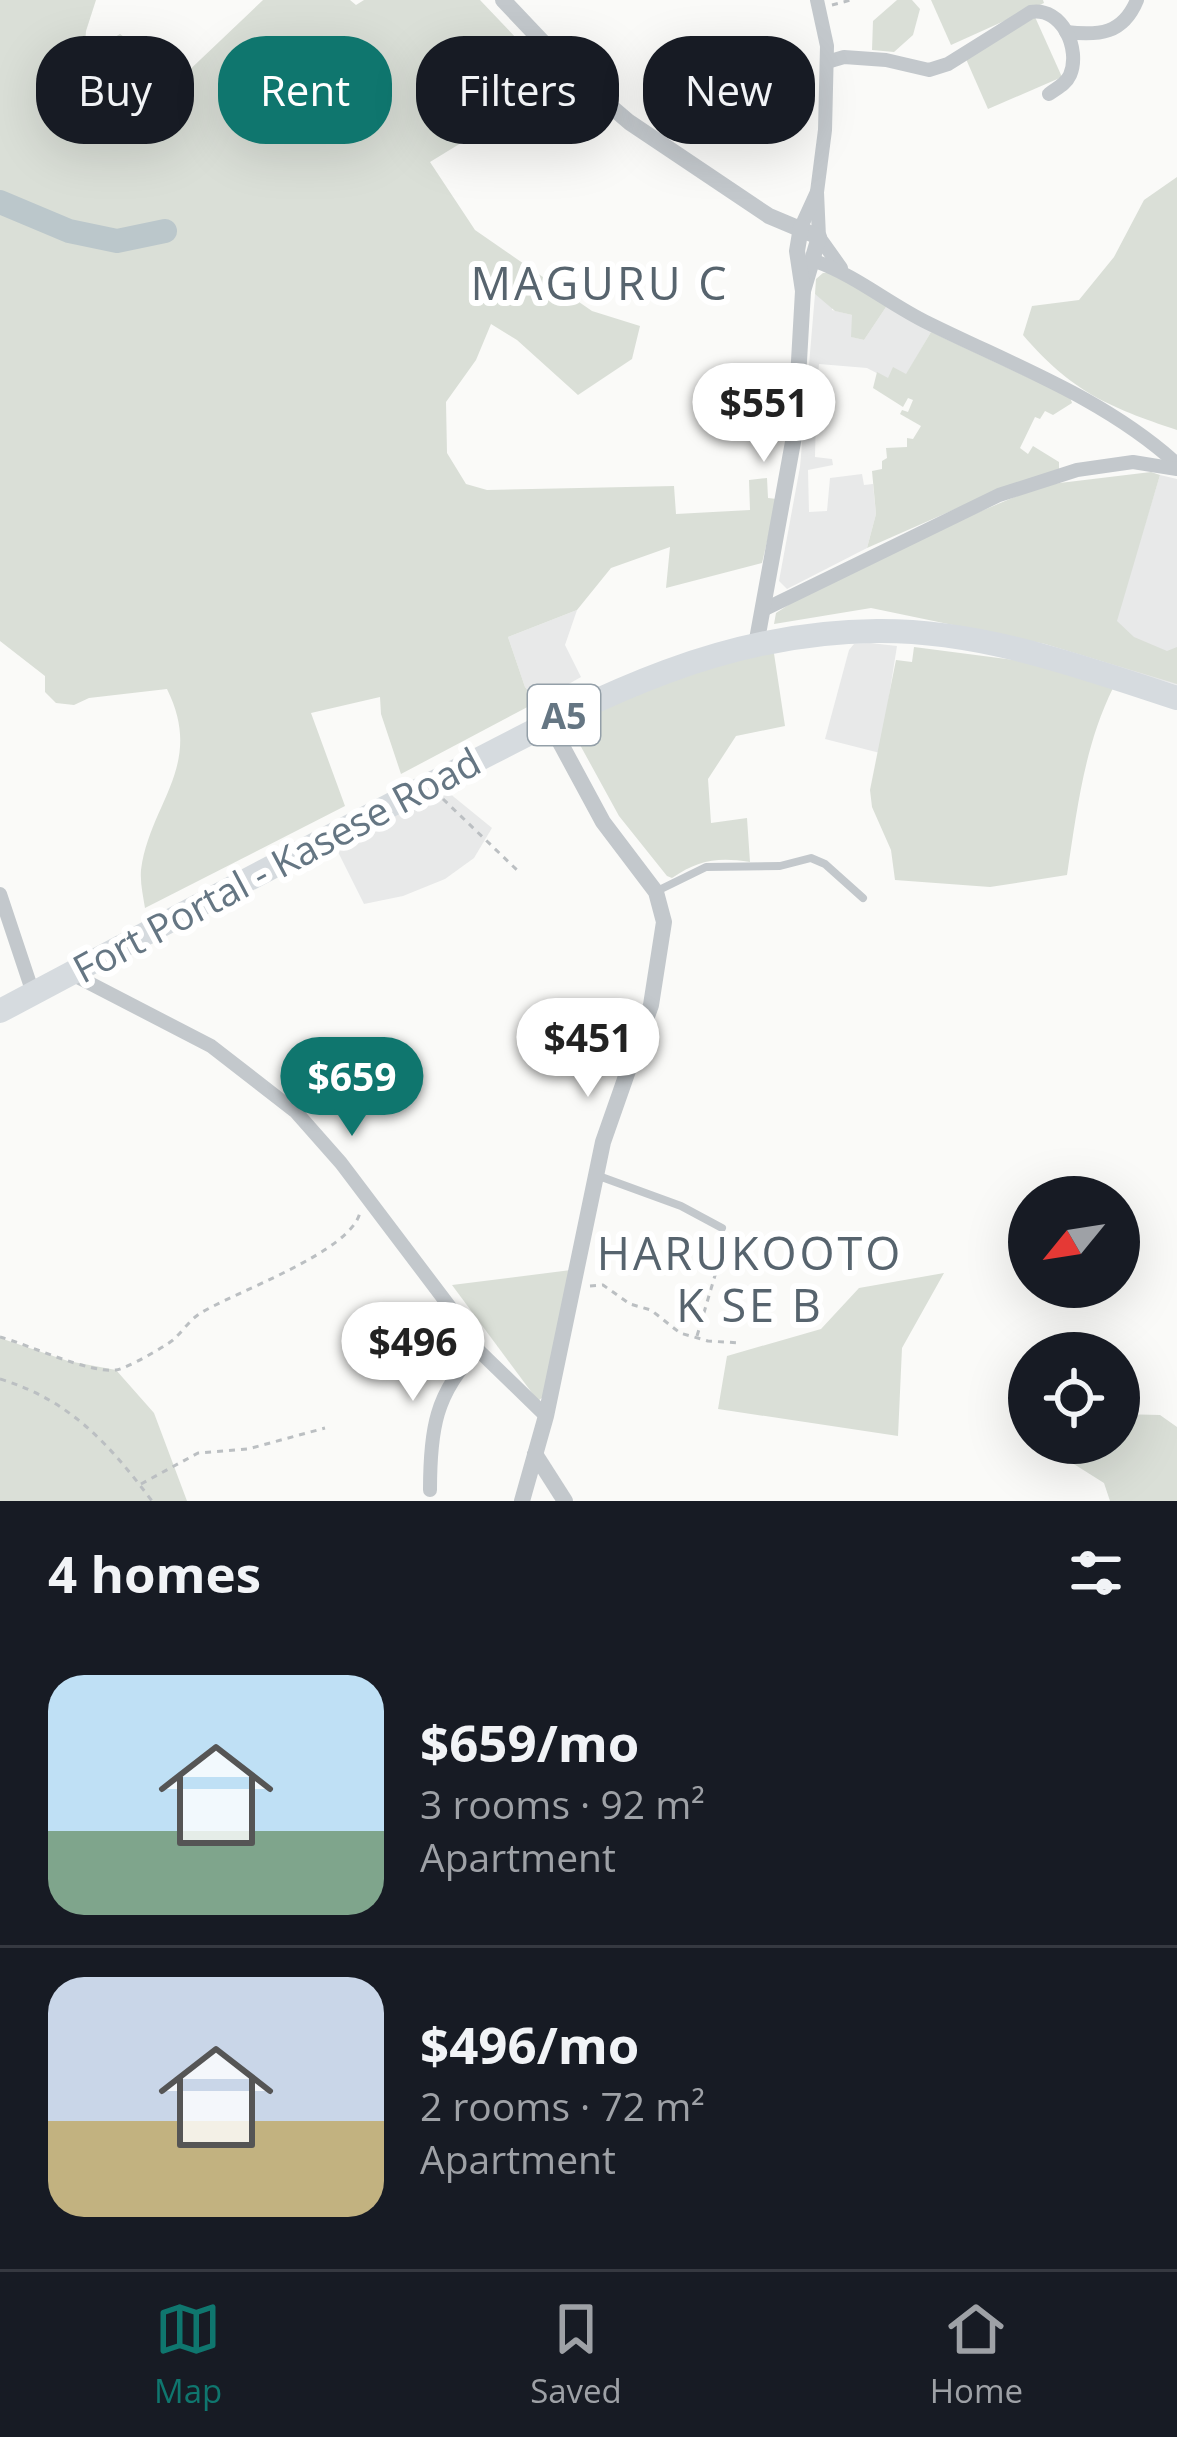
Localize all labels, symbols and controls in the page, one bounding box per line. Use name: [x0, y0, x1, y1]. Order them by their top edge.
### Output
chip: Buy: [36, 36, 194, 144]
chip: Rent: [218, 36, 392, 144]
chip: Filters: [416, 36, 619, 144]
chip: New: [643, 36, 815, 144]
district label: MAGURU C: [470, 252, 730, 313]
pin: $551: [693, 363, 835, 465]
text: $551: [719, 375, 809, 428]
road number: A5: [528, 685, 600, 745]
street label: Fort Portal - Kasese Road: [63, 734, 489, 994]
pin: $451: [517, 998, 659, 1100]
text: $451: [543, 1010, 633, 1063]
pin: $659: [281, 1037, 423, 1139]
text: $659: [307, 1049, 397, 1102]
north arrow: [1008, 1176, 1140, 1308]
map controls: [1008, 1176, 1140, 1464]
district label: HARUKOOTO K SE B: [597, 1222, 903, 1335]
pin: $496: [342, 1302, 484, 1404]
text: $496: [368, 1314, 458, 1367]
button: locate: [1008, 1332, 1140, 1464]
text: 4 homes: [48, 1538, 261, 1608]
icon: filters: [1063, 1540, 1129, 1606]
text: $659/mo: [420, 1707, 639, 1777]
icon: home: [144, 1723, 288, 1867]
text: 3 rooms · 92 m²: [420, 1777, 705, 1830]
text: Apartment: [420, 1830, 616, 1883]
text: $496/mo: [420, 2009, 639, 2079]
icon: home: [144, 2025, 288, 2169]
text: 2 rooms · 72 m²: [420, 2079, 705, 2132]
text: Apartment: [420, 2132, 616, 2185]
tab: Map: [154, 2296, 222, 2413]
tab: Saved: [530, 2296, 622, 2413]
tab: Home: [930, 2296, 1023, 2413]

